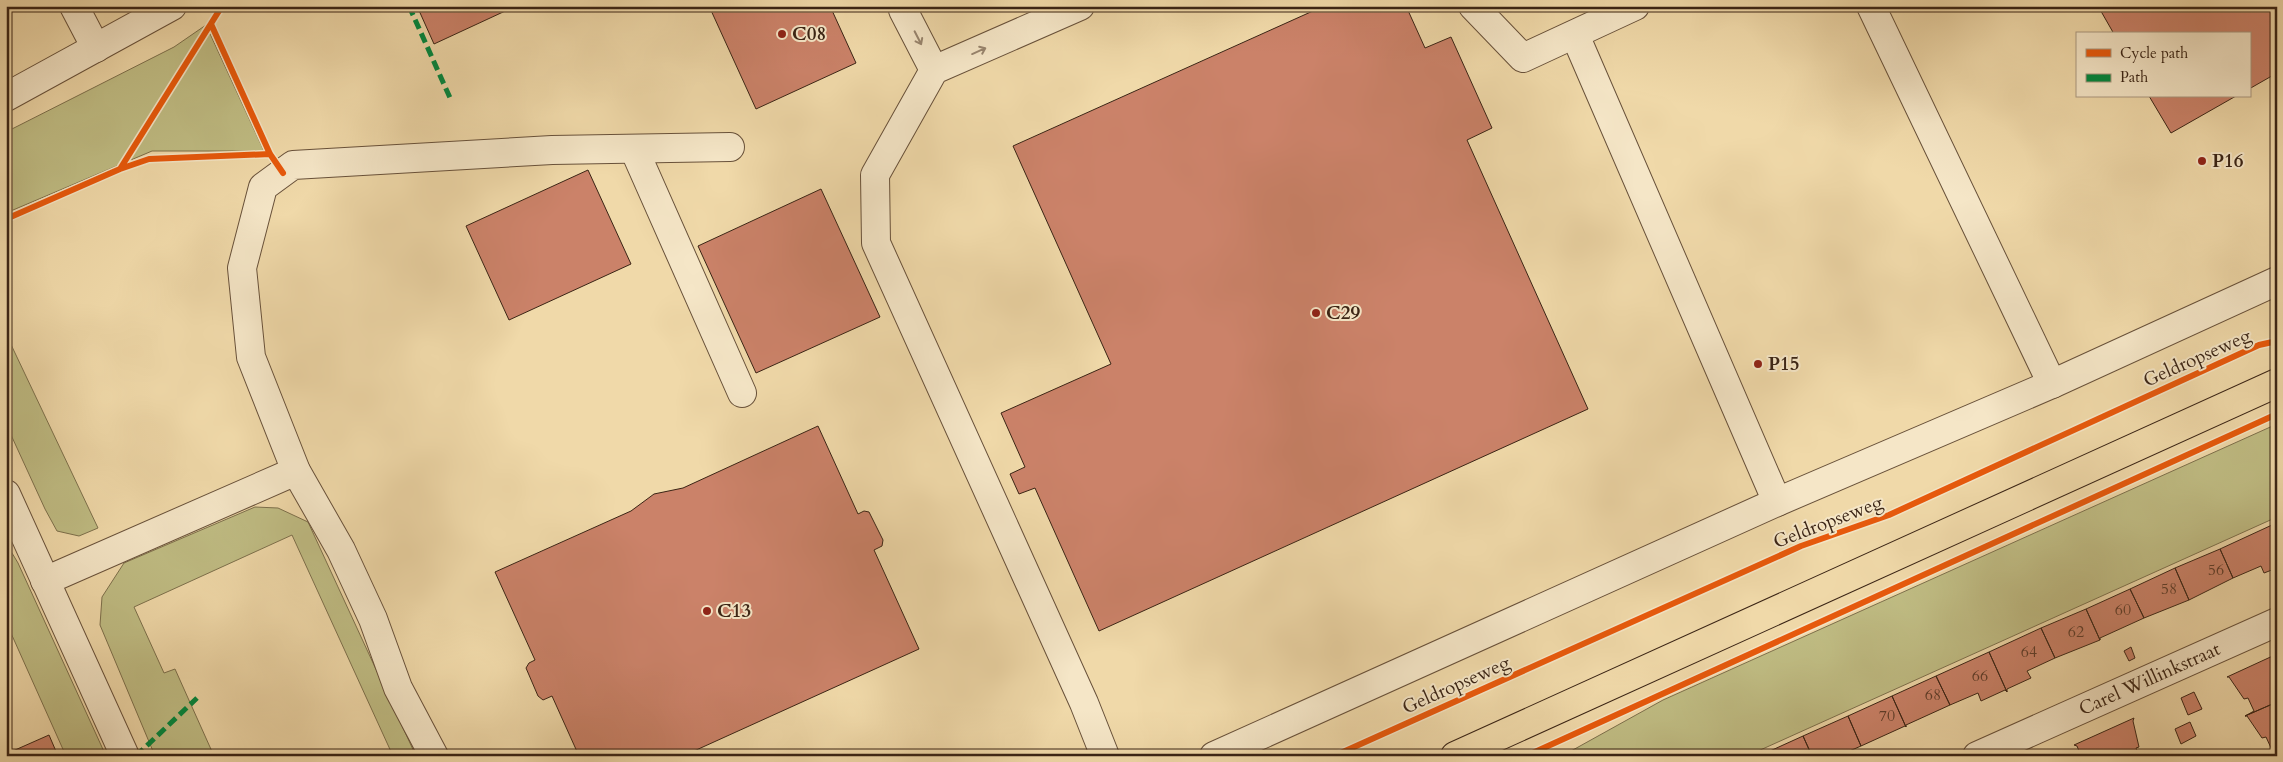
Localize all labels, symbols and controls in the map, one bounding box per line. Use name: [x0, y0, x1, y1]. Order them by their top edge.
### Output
place label: C08: [792, 21, 826, 47]
marker: C08: [776, 28, 788, 40]
one-way arrow: [913, 31, 923, 46]
legend: [2076, 32, 2250, 98]
text: Cycle path: [2120, 43, 2189, 63]
one-way arrow: [971, 45, 986, 55]
text: Path: [2120, 67, 2149, 87]
place label: P16: [2212, 148, 2244, 174]
marker: P16: [2196, 155, 2208, 167]
place label: C29: [1326, 300, 1360, 326]
marker: C29: [1310, 307, 1322, 319]
street label: Geldropseweg: [2139, 323, 2255, 393]
place label: P15: [1768, 351, 1800, 377]
marker: P15: [1752, 358, 1764, 370]
street label: Geldropseweg: [1769, 489, 1887, 555]
house number: 56: [2208, 559, 2224, 581]
house number: 58: [2161, 578, 2177, 600]
place label: C13: [717, 598, 751, 624]
house number: 60: [2115, 599, 2131, 621]
marker: C13: [701, 605, 713, 617]
house number: 62: [2068, 621, 2084, 643]
street label: Carel Willinkstraat: [2075, 636, 2224, 722]
house number: 64: [2021, 641, 2037, 663]
street label: Geldropseweg: [1398, 650, 1514, 720]
house number: 66: [1972, 665, 1988, 687]
house number: 68: [1925, 684, 1941, 706]
house number: 70: [1879, 705, 1895, 727]

